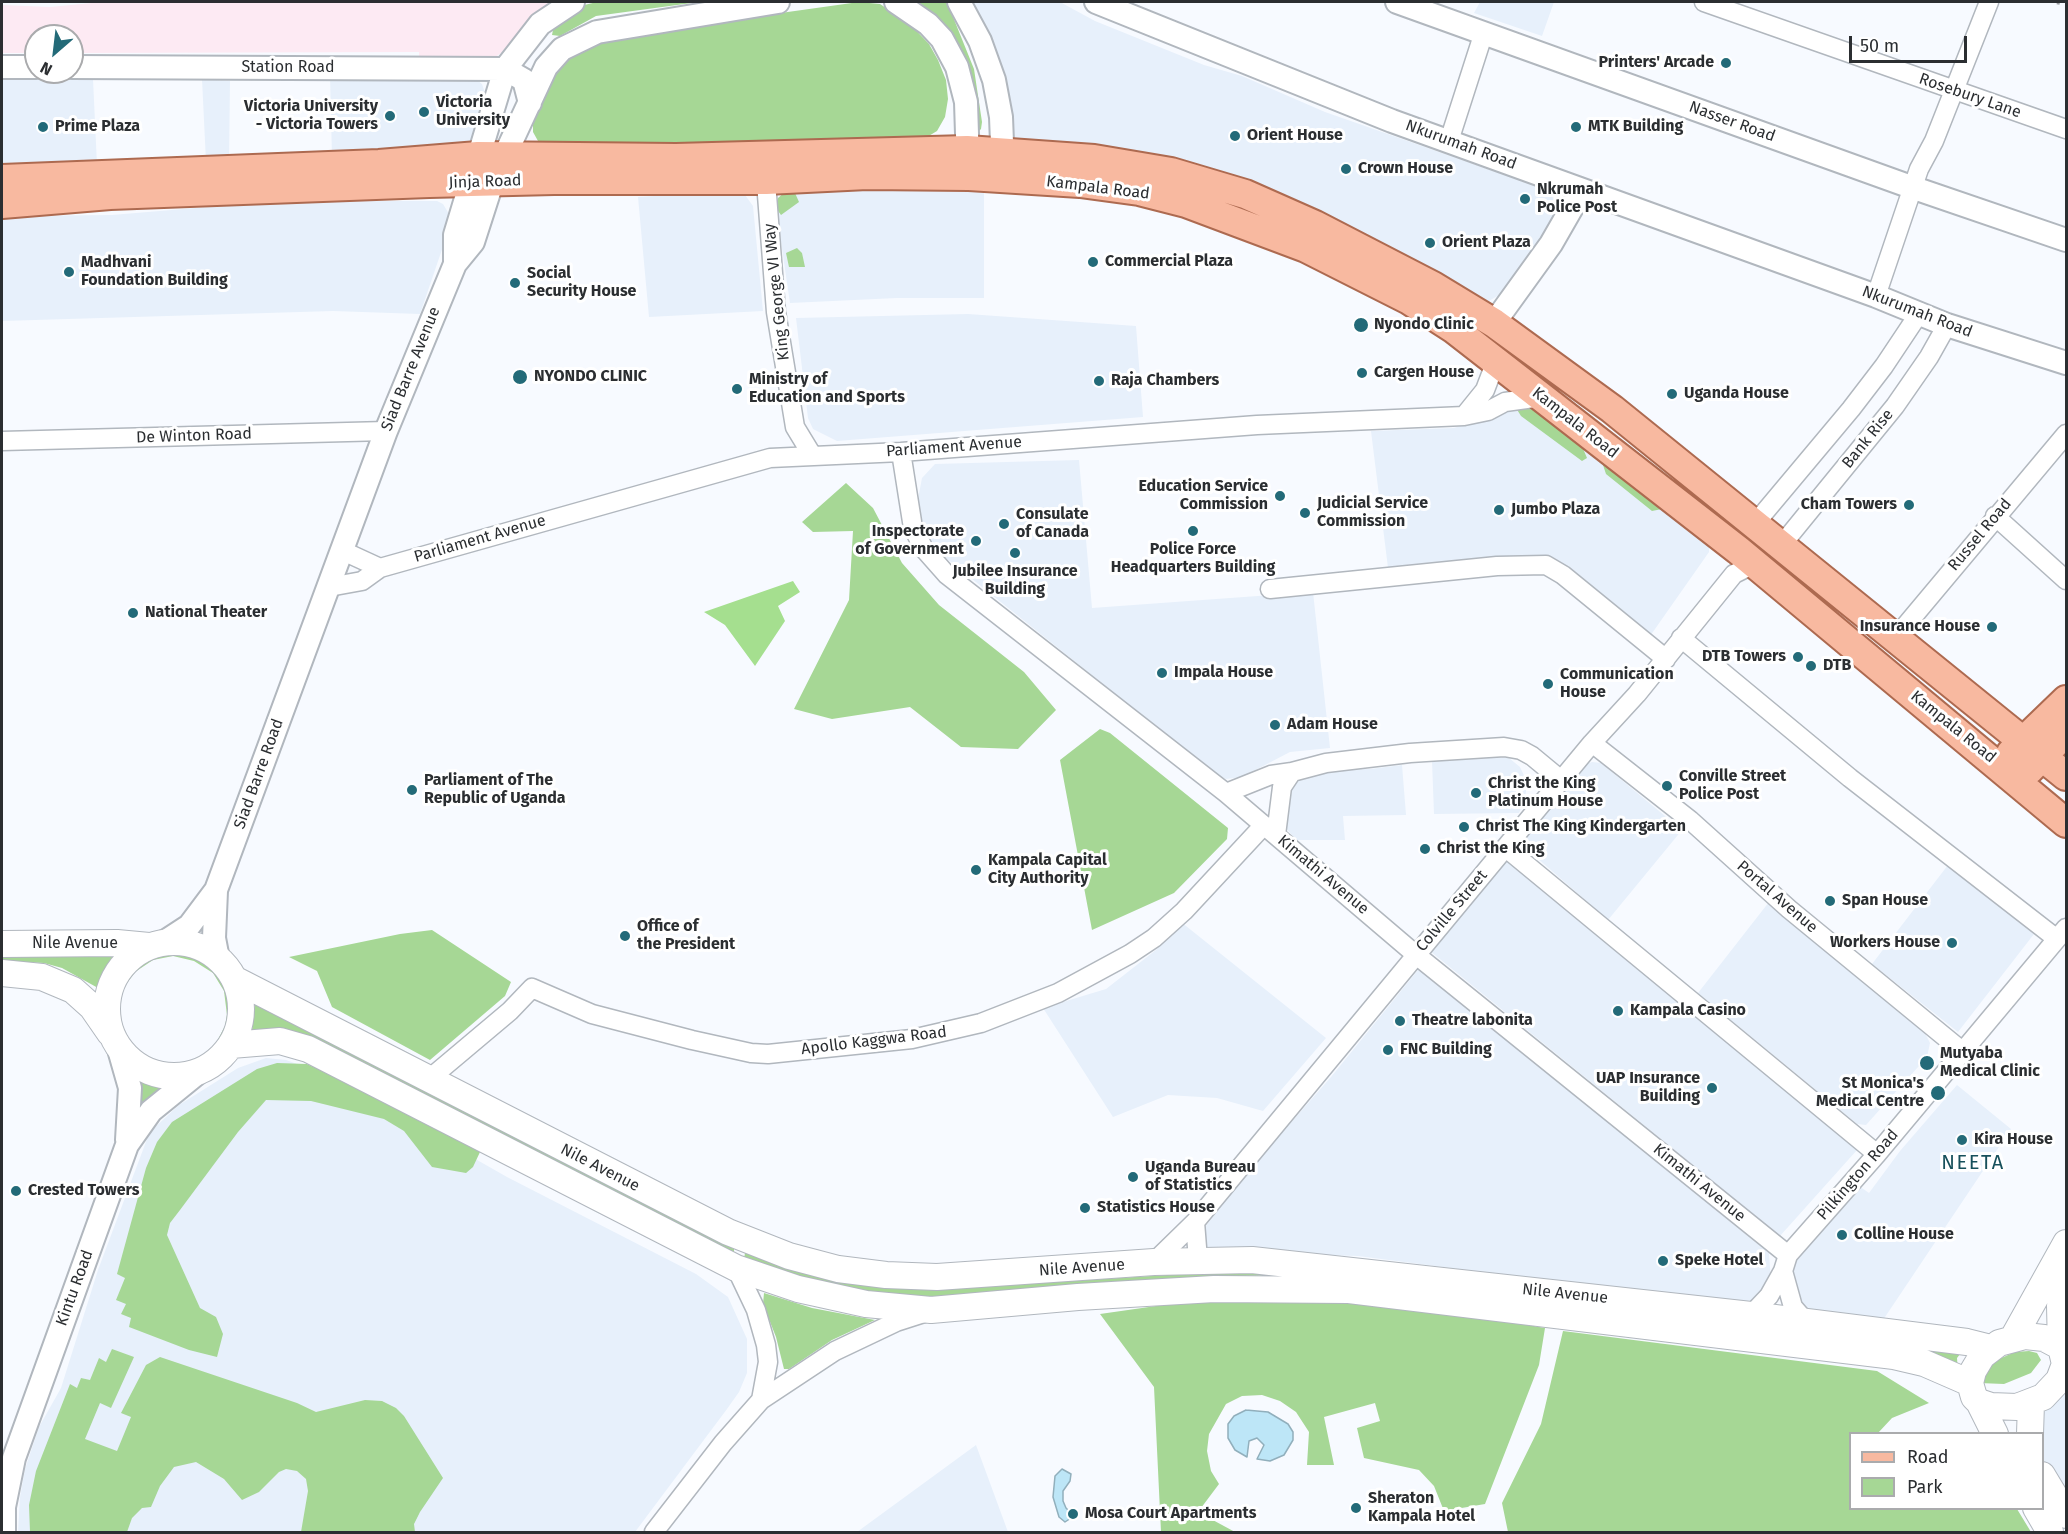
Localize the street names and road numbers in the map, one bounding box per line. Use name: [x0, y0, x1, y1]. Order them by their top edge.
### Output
street label: Station Road: [241, 58, 335, 78]
street label: Rosebury Lane: [1916, 70, 2024, 122]
street label: Nasser Road: [1686, 98, 1778, 146]
street label: Nkurumah Road: [1403, 116, 1519, 174]
street label: Jinja Road: [448, 171, 522, 193]
street label: Kampala Road: [1045, 172, 1151, 204]
street label: King George VI Way: [760, 222, 794, 362]
street label: Nkurumah Road: [1859, 282, 1975, 342]
street label: Siad Barre Avenue: [377, 304, 445, 434]
street label: Kampala Road: [1528, 383, 1622, 463]
street label: Bank Rise: [1838, 406, 1898, 472]
street label: De Winton Road: [136, 424, 252, 448]
street label: Parliament Avenue: [885, 433, 1023, 461]
street label: Russel Road: [1944, 495, 2016, 575]
street label: Parliament Avenue: [412, 511, 548, 567]
street label: Kampala Road: [1907, 687, 1999, 767]
street label: Siad Barre Road: [230, 716, 288, 832]
street label: Kimathi Avenue: [1273, 831, 1373, 919]
street label: Portal Avenue: [1733, 857, 1821, 937]
street label: Colville Street: [1412, 866, 1492, 956]
street label: Nile Avenue: [32, 934, 118, 954]
street label: Apollo Kaggwa Road: [800, 1023, 948, 1059]
street label: Pilkington Road: [1813, 1126, 1903, 1224]
street label: Nile Avenue: [557, 1140, 643, 1196]
street label: Kimathi Avenue: [1649, 1140, 1749, 1226]
street label: Kintu Road: [52, 1247, 98, 1329]
street label: Nile Avenue: [1038, 1255, 1126, 1281]
street label: Nile Avenue: [1521, 1280, 1609, 1308]

